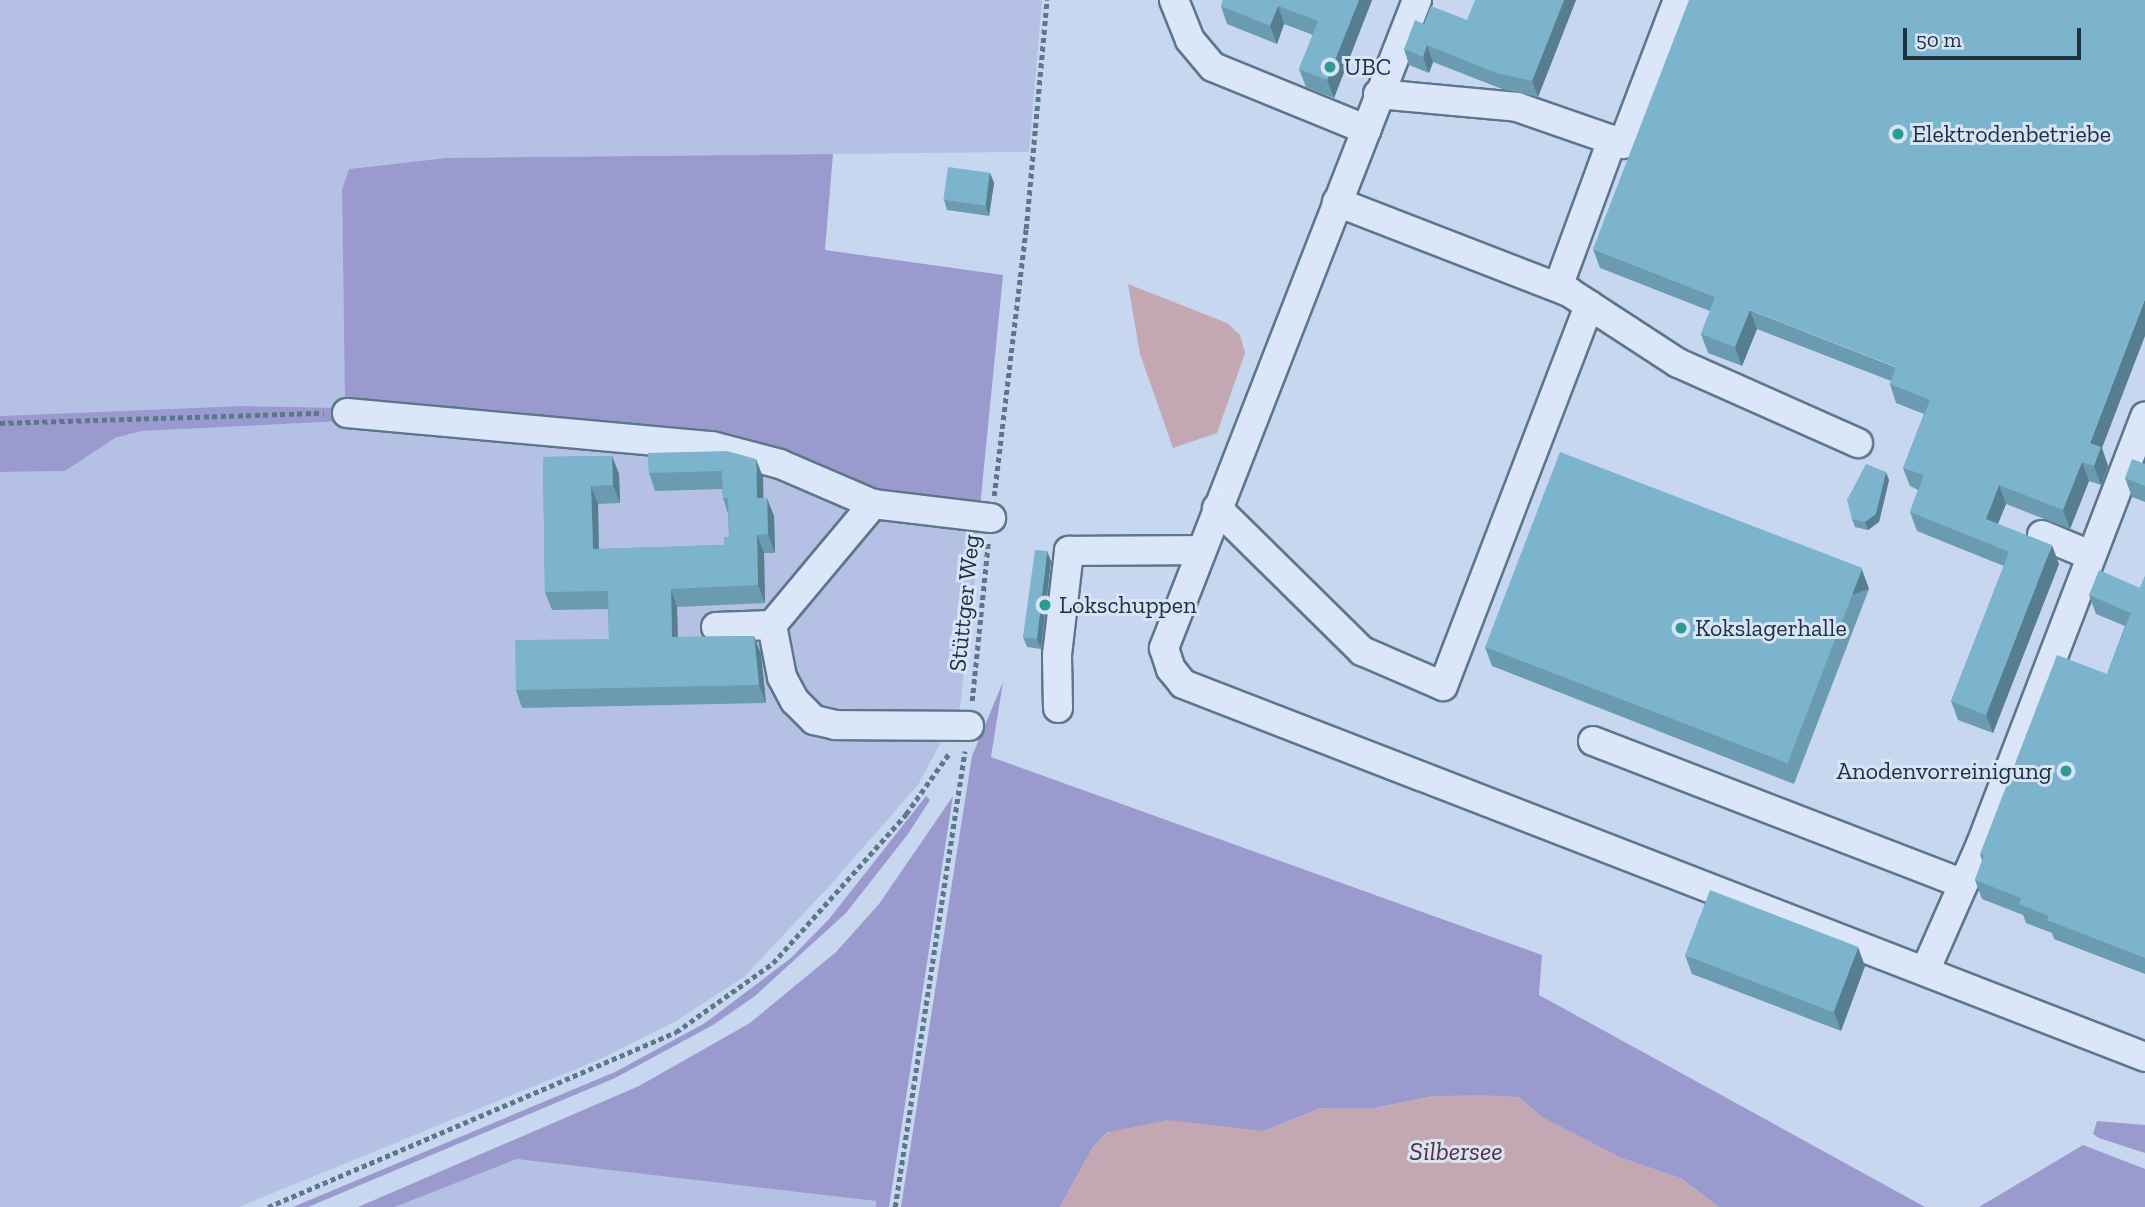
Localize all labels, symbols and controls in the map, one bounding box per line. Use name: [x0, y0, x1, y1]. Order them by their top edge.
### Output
scale bar: [1907, 14, 2086, 58]
text: 50 m: [1916, 27, 1962, 52]
place label: UBC: [1344, 53, 1391, 81]
marker: UBC: [1322, 59, 1338, 75]
place label: Elektrodenbetriebe: [1912, 120, 2111, 148]
marker: Elektrodenbetriebe: [1890, 126, 1906, 142]
street label: Stüttger Weg: [942, 533, 986, 673]
place label: Lokschuppen: [1059, 591, 1197, 619]
marker: Lokschuppen: [1037, 597, 1053, 613]
place label: Kokslagerhalle: [1695, 614, 1847, 642]
marker: Kokslagerhalle: [1673, 620, 1689, 636]
place label: Anodenvorreinigung: [1836, 757, 2052, 785]
marker: Anodenvorreinigung: [2058, 763, 2074, 779]
water label: Silbersee: [1409, 1136, 1503, 1168]

